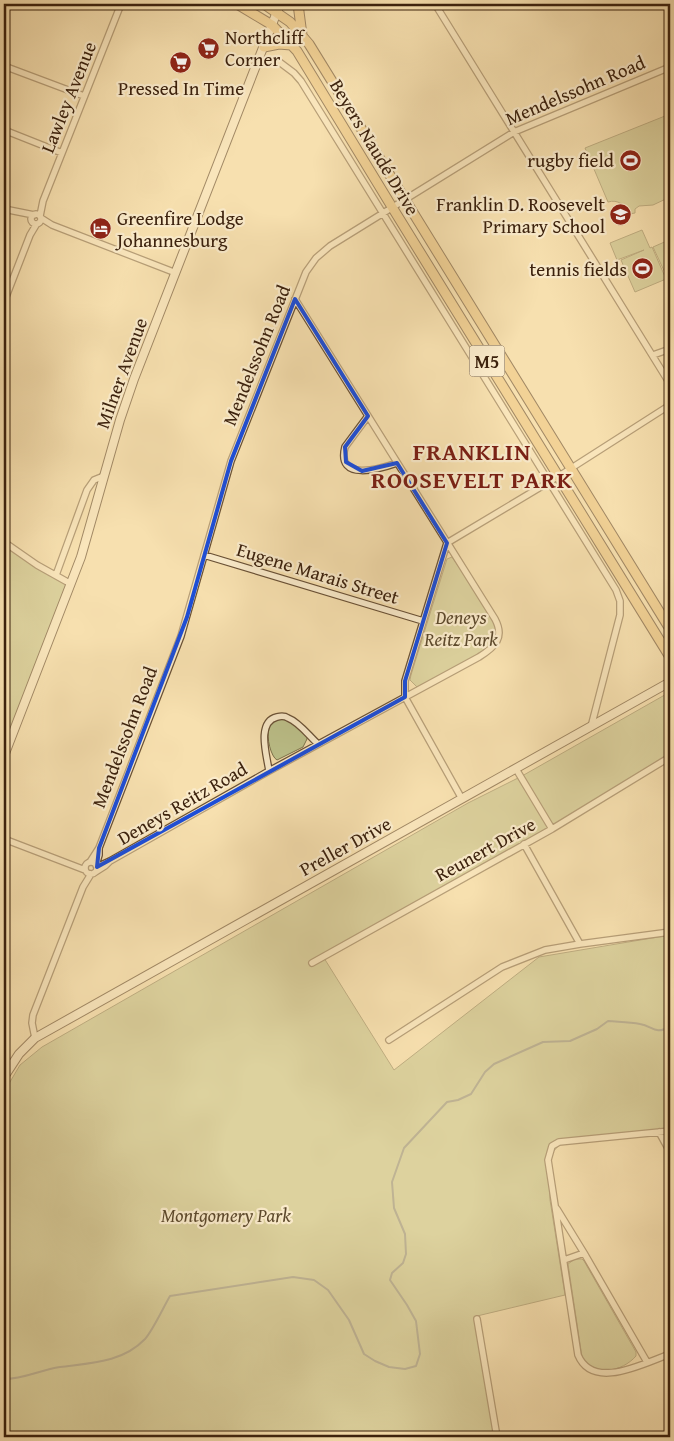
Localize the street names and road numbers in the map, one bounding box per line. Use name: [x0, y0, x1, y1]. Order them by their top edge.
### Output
street label: Lawley Avenue: [33, 37, 103, 157]
street label: Mendelssohn Road: [501, 48, 650, 132]
street label: Beyers Naudé Drive: [323, 73, 427, 221]
street label: Mendelssohn Road: [215, 280, 297, 430]
street label: Milner Avenue: [88, 314, 154, 432]
road number: M5: [470, 346, 504, 376]
street label: Eugene Marais Street: [233, 535, 403, 611]
street label: Mendelssohn Road: [84, 661, 164, 812]
street label: Deneys Reitz Road: [112, 754, 253, 851]
street label: Preller Drive: [294, 809, 396, 883]
street label: Reunert Drive: [430, 810, 540, 888]

